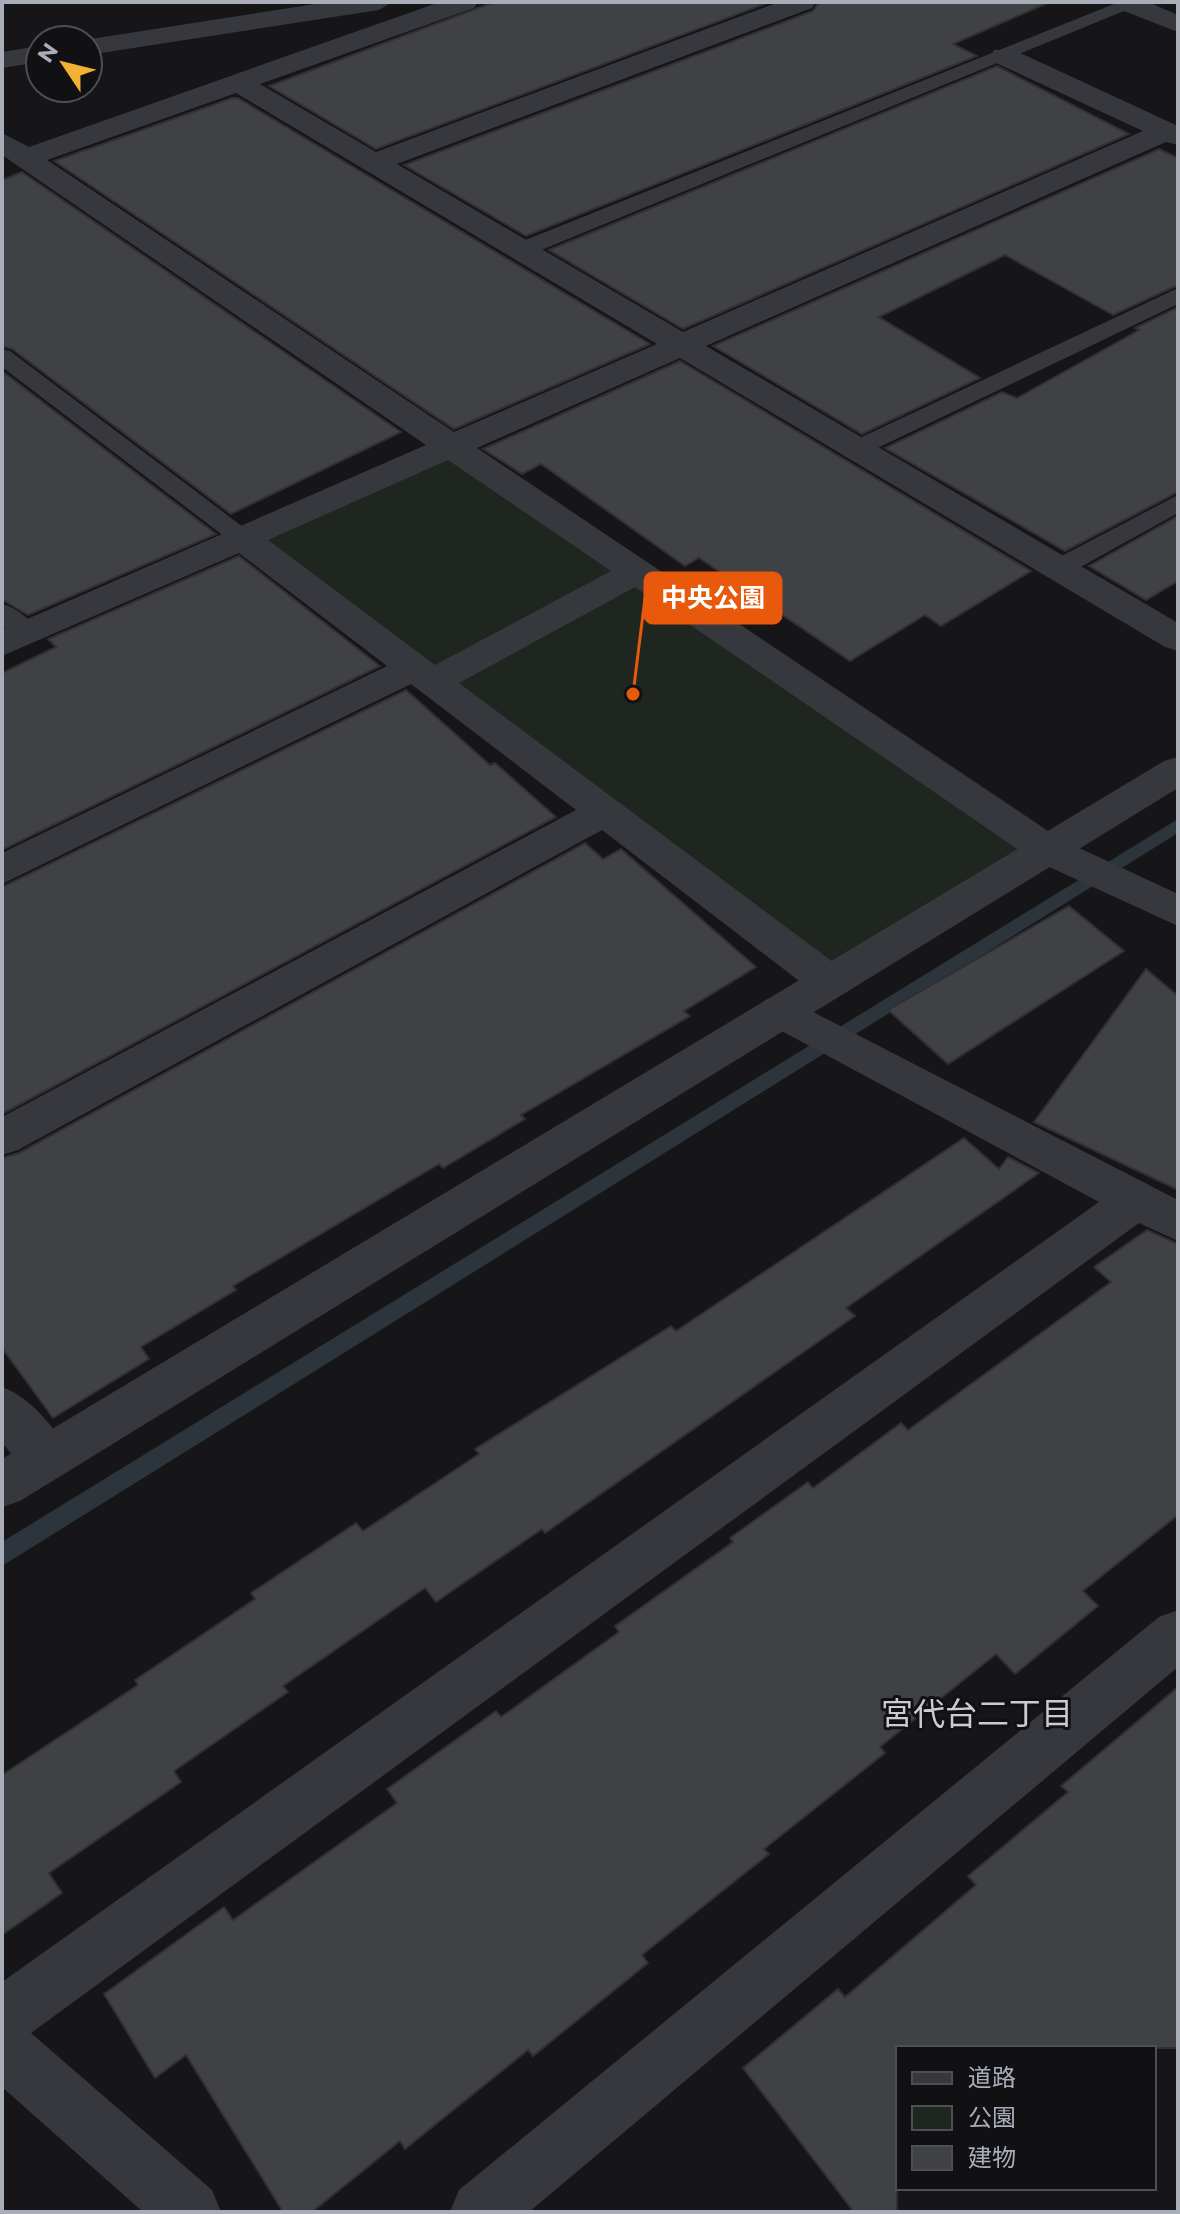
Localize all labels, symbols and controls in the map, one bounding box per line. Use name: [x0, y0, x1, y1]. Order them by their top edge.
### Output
north arrow: [24, 24, 104, 104]
text: N: [32, 38, 64, 68]
callout: 中央公園: [645, 573, 781, 623]
text: 中央公園: [661, 582, 765, 614]
district label: 宮代台二丁目: [881, 1694, 1073, 1733]
legend: [896, 2046, 1156, 2190]
text: 道路: [968, 2063, 1016, 2092]
text: 公園: [968, 2103, 1016, 2132]
text: 建物: [968, 2143, 1016, 2172]

